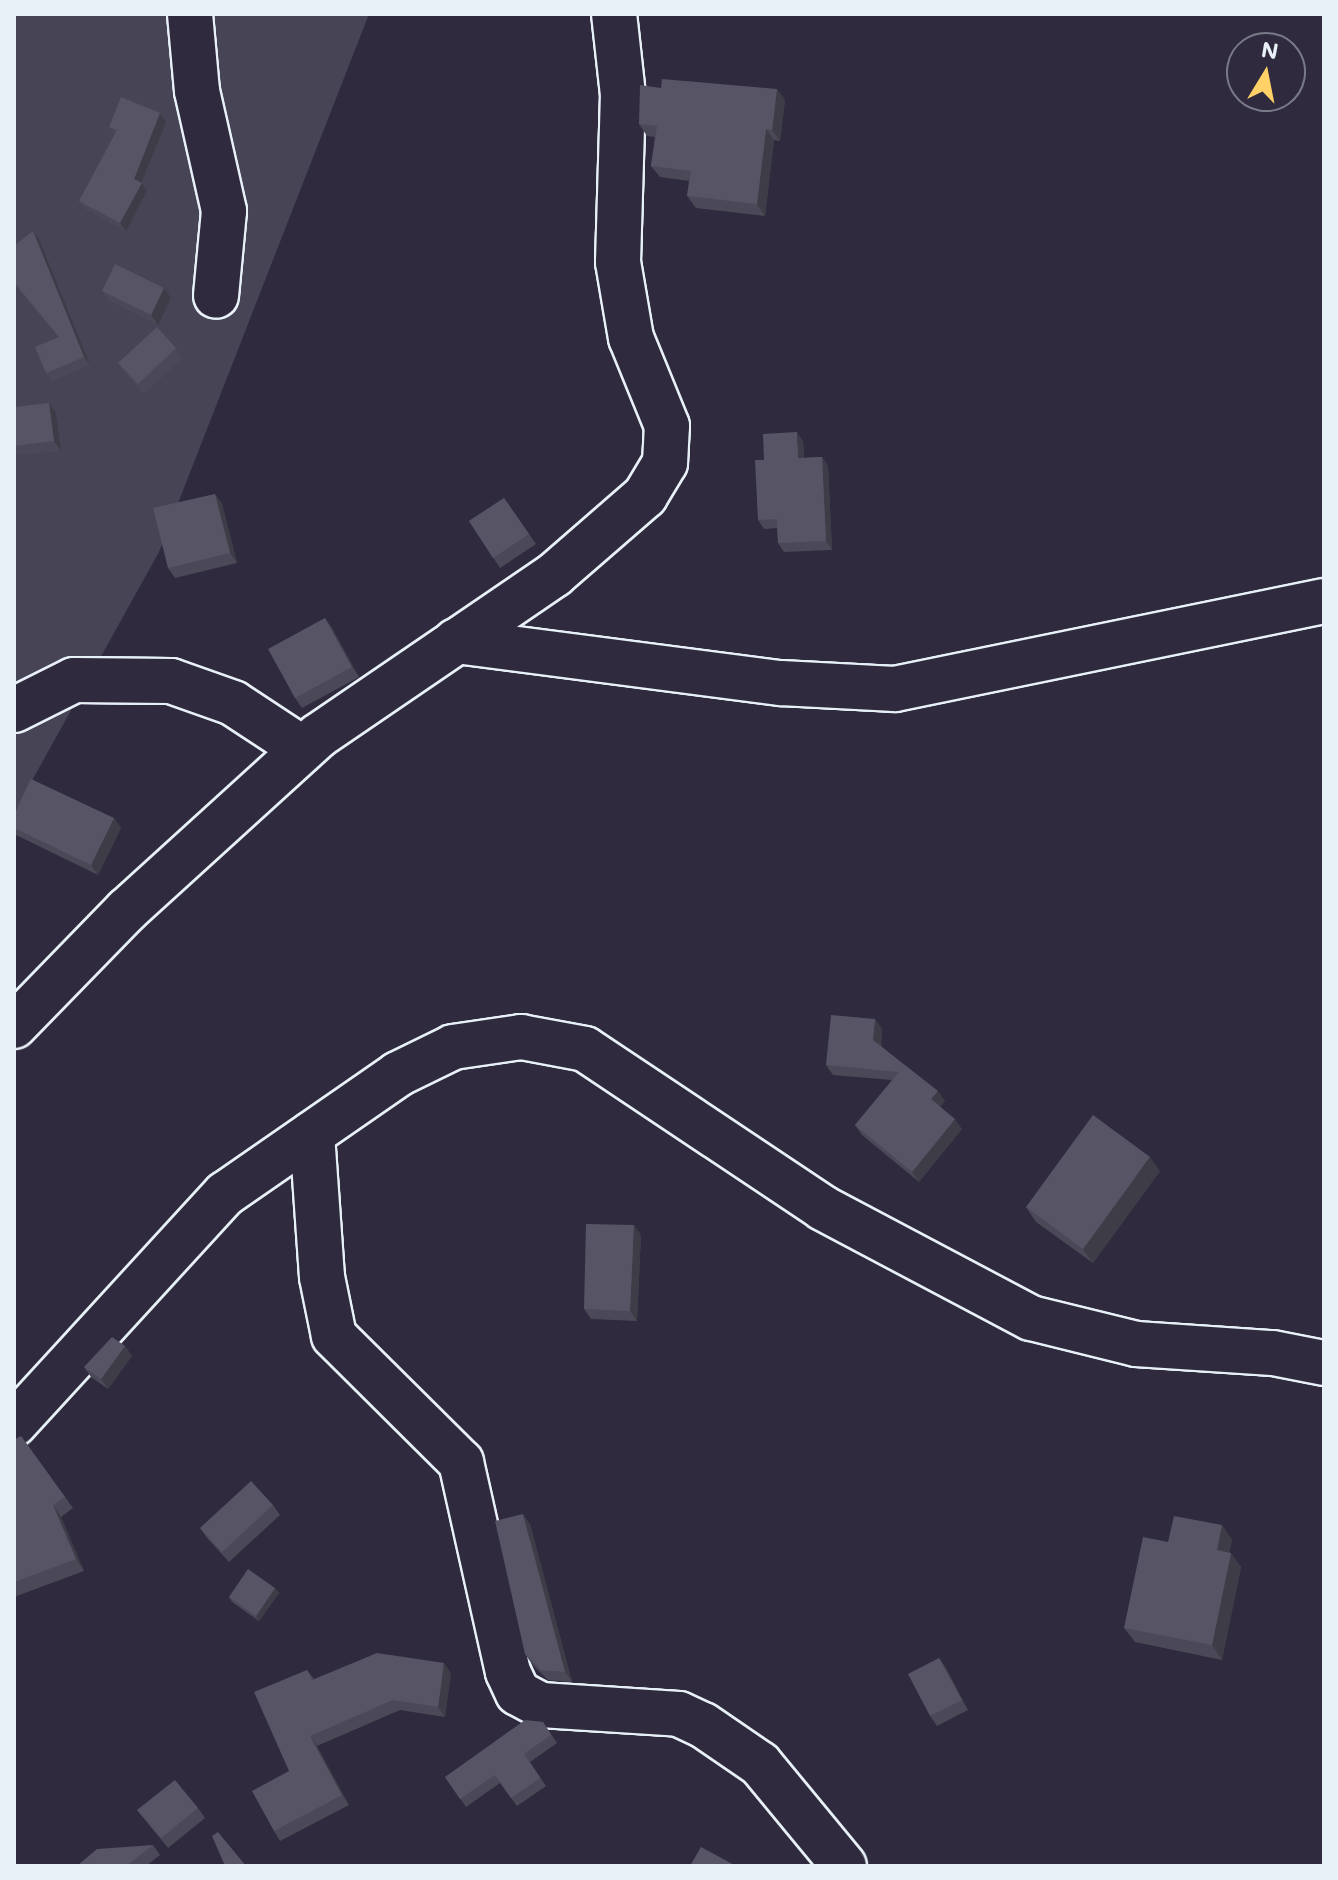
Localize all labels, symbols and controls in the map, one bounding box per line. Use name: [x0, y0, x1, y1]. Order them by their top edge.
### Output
north arrow: [1226, 32, 1306, 112]
text: N: [1259, 34, 1281, 66]

